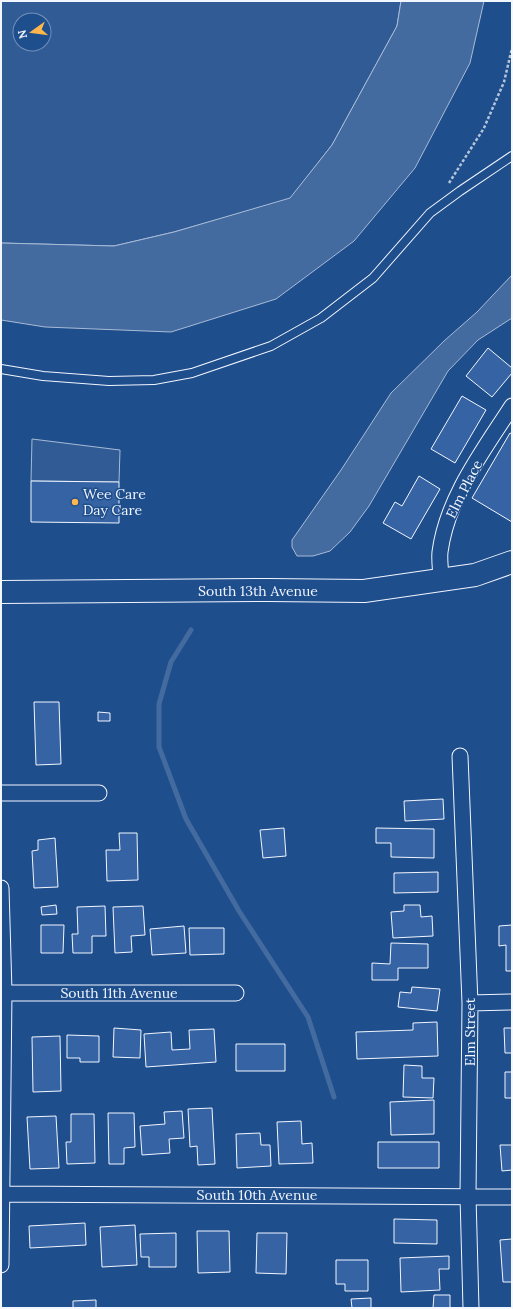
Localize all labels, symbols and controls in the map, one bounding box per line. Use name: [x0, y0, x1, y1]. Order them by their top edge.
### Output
north arrow: [12, 12, 52, 52]
text: N: [14, 28, 30, 40]
street label: Elm Place: [442, 456, 487, 521]
place label: Wee Care Day Care: [83, 485, 146, 519]
marker: Wee Care Day Care: [70, 497, 80, 507]
street label: South 13th Avenue: [198, 582, 318, 600]
street label: South 11th Avenue: [60, 984, 178, 1002]
street label: Elm Street: [461, 997, 479, 1066]
street label: South 10th Avenue: [197, 1186, 318, 1204]

